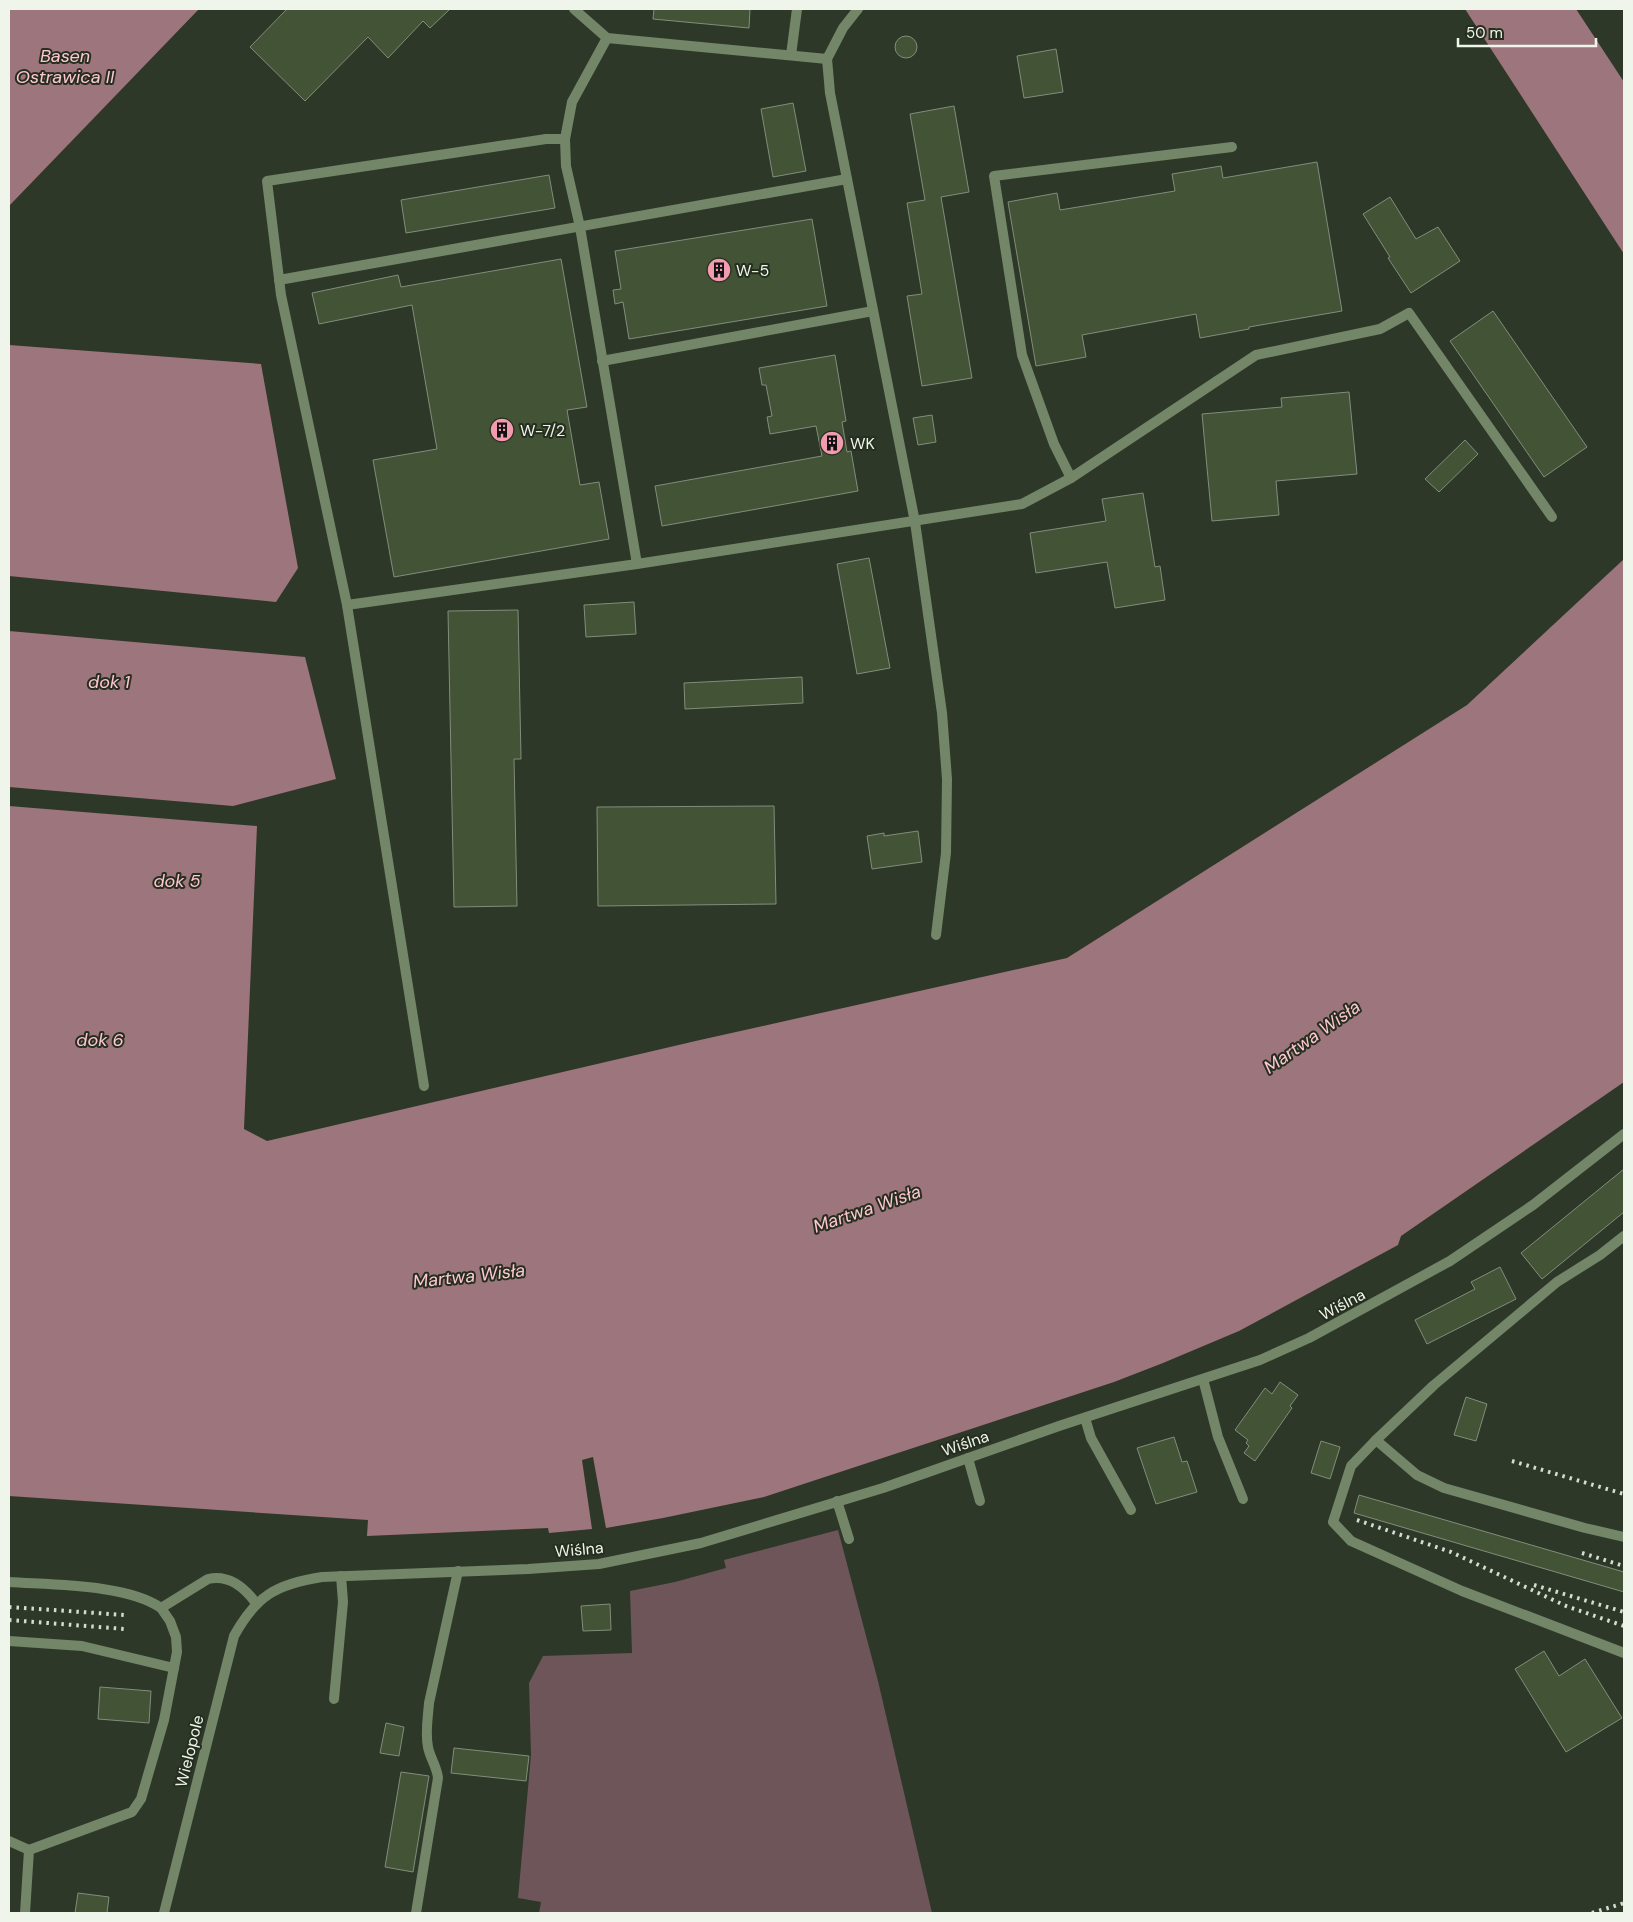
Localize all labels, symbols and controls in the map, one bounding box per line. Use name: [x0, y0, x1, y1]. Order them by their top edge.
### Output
scale bar: [1458, 15, 1596, 47]
text: 50 m: [1466, 23, 1503, 43]
water label: Basen Ostrawica II: [16, 44, 115, 89]
building icon: W-5: [706, 257, 732, 283]
place label: W-5: [736, 260, 769, 281]
building icon: W-7/2: [489, 417, 515, 443]
place label: W-7/2: [520, 420, 565, 441]
building icon: WK: [819, 430, 845, 456]
place label: WK: [850, 433, 875, 454]
water label: dok 1: [88, 670, 130, 694]
water label: dok 5: [153, 869, 201, 893]
water label: Martwa Wisła: [1259, 995, 1365, 1079]
water label: dok 6: [76, 1028, 124, 1052]
water label: Martwa Wisła: [810, 1179, 924, 1239]
water label: Martwa Wisła: [412, 1258, 526, 1294]
street label: Wiślna: [1316, 1284, 1369, 1325]
street label: Wiślna: [939, 1426, 992, 1461]
street label: Wiślna: [554, 1537, 604, 1562]
street label: Wielopole: [170, 1713, 209, 1789]

